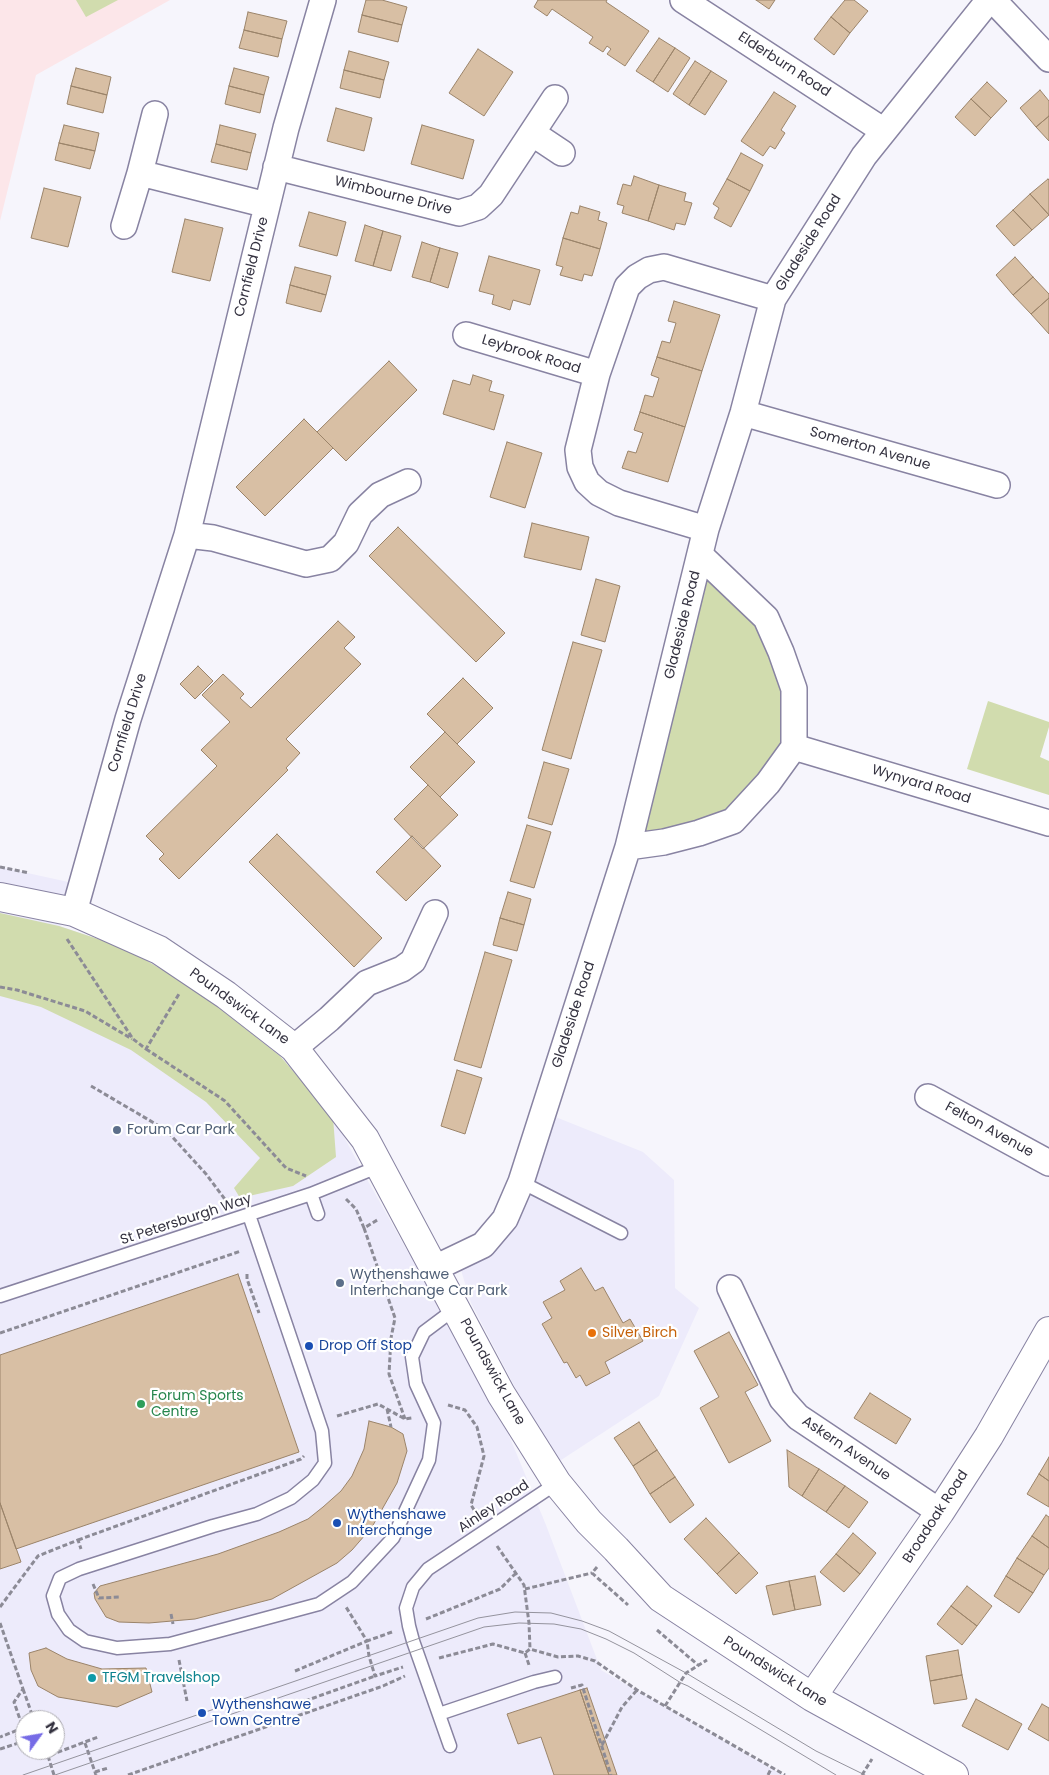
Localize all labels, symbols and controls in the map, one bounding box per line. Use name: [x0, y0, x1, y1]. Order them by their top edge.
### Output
street label: Elderburn Road: [735, 29, 833, 101]
street label: Wimbourne Drive: [332, 173, 454, 219]
street label: Gladeside Road: [772, 191, 846, 295]
street label: Cornfield Drive: [231, 215, 273, 319]
street label: Leybrook Road: [480, 332, 582, 378]
street label: Somerton Avenue: [808, 424, 932, 474]
street label: Gladeside Road: [661, 569, 705, 681]
street label: Cornfield Drive: [105, 672, 151, 774]
street label: Wynyard Road: [869, 762, 973, 808]
street label: Gladeside Road: [549, 960, 599, 1070]
street label: Poundswick Lane: [186, 965, 292, 1049]
street label: Felton Avenue: [942, 1099, 1036, 1161]
place label: Forum Car Park: [127, 1122, 235, 1138]
marker: Forum Car Park: [111, 1124, 123, 1136]
street label: St Petersburgh Way: [118, 1191, 254, 1249]
place label: Wythenshawe Interhchange Car Park: [350, 1267, 507, 1300]
marker: Wythenshawe Interhchange Car Park: [334, 1277, 346, 1289]
street label: Poundswick Lane: [456, 1316, 528, 1428]
place label: Silver Birch: [602, 1325, 677, 1341]
marker: Silver Birch: [586, 1327, 598, 1339]
place label: Drop Off Stop: [319, 1338, 412, 1354]
marker: Drop Off Stop: [303, 1340, 315, 1352]
place label: Forum Sports Centre: [151, 1388, 244, 1420]
marker: Forum Sports Centre: [135, 1398, 147, 1410]
street label: Askern Avenue: [799, 1413, 893, 1485]
street label: Broadoak Road: [900, 1467, 972, 1567]
street label: Ainley Road: [455, 1477, 533, 1537]
place label: Wythenshawe Interchange: [347, 1507, 446, 1540]
marker: Wythenshawe Interchange: [331, 1517, 343, 1529]
street label: Poundswick Lane: [720, 1633, 830, 1711]
place label: TFGM Travelshop: [102, 1670, 220, 1686]
marker: TFGM Travelshop: [86, 1672, 98, 1684]
place label: Wythenshawe Town Centre: [212, 1697, 311, 1730]
marker: Wythenshawe Town Centre: [196, 1707, 208, 1719]
north arrow: [15, 1710, 65, 1760]
text: N: [41, 1718, 63, 1737]

